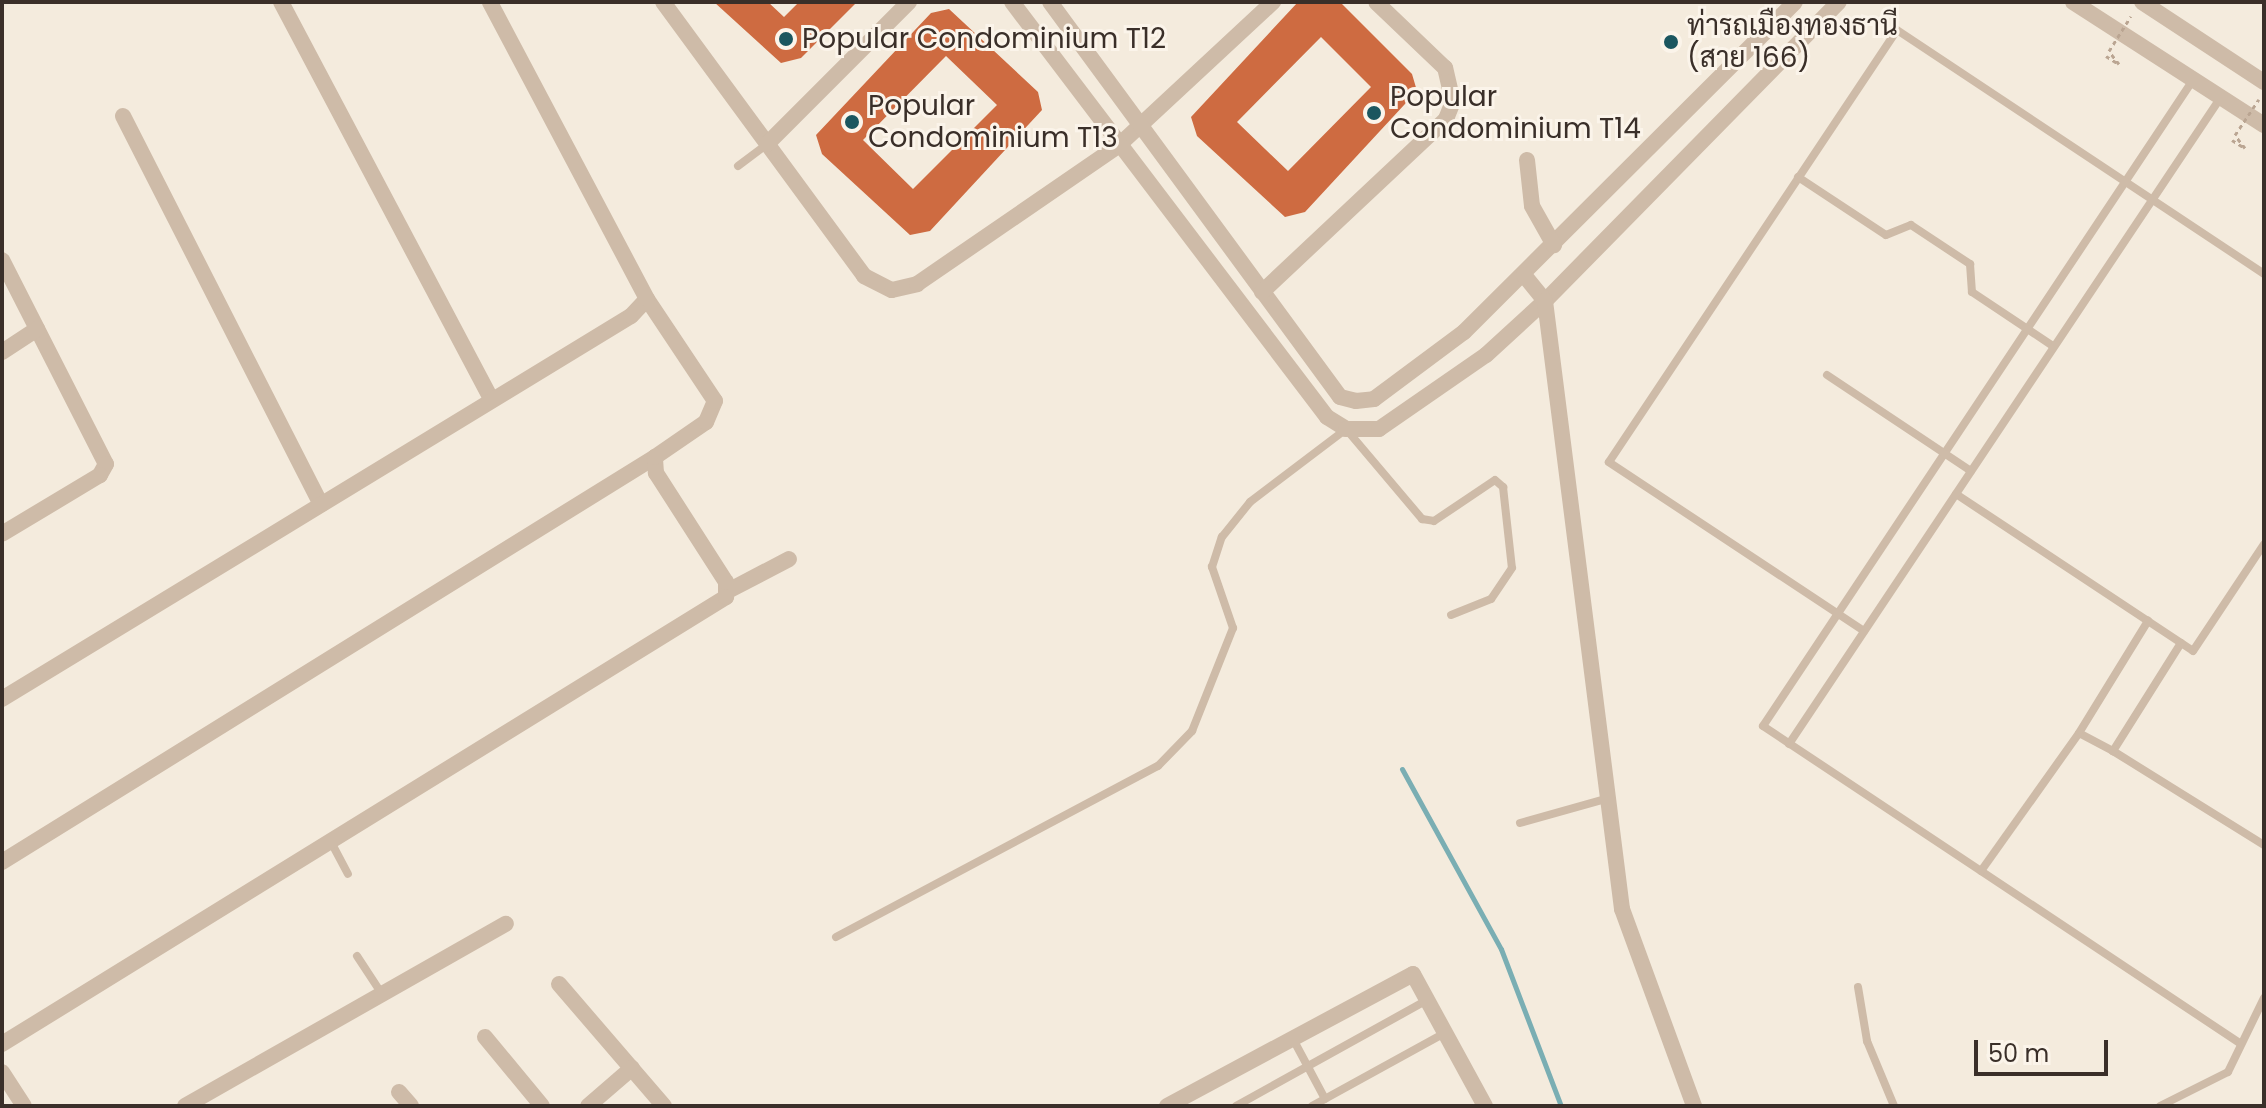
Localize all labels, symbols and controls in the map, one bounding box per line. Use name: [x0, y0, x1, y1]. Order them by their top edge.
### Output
place label: ท่ารถเมืองทองธานี (สาย 166): [1687, 9, 1898, 75]
place label: Popular Condominium T12: [802, 22, 1166, 56]
marker: Popular Condominium T12: [777, 30, 795, 48]
marker: ท่ารถเมืองทองธานี (สาย 166): [1662, 33, 1680, 51]
place label: Popular Condominium T14: [1390, 80, 1641, 146]
place label: Popular Condominium T13: [868, 89, 1118, 155]
marker: Popular Condominium T14: [1365, 104, 1383, 122]
marker: Popular Condominium T13: [843, 113, 861, 131]
scale bar: [1978, 1024, 2112, 1074]
text: 50 m: [1988, 1037, 2049, 1070]

